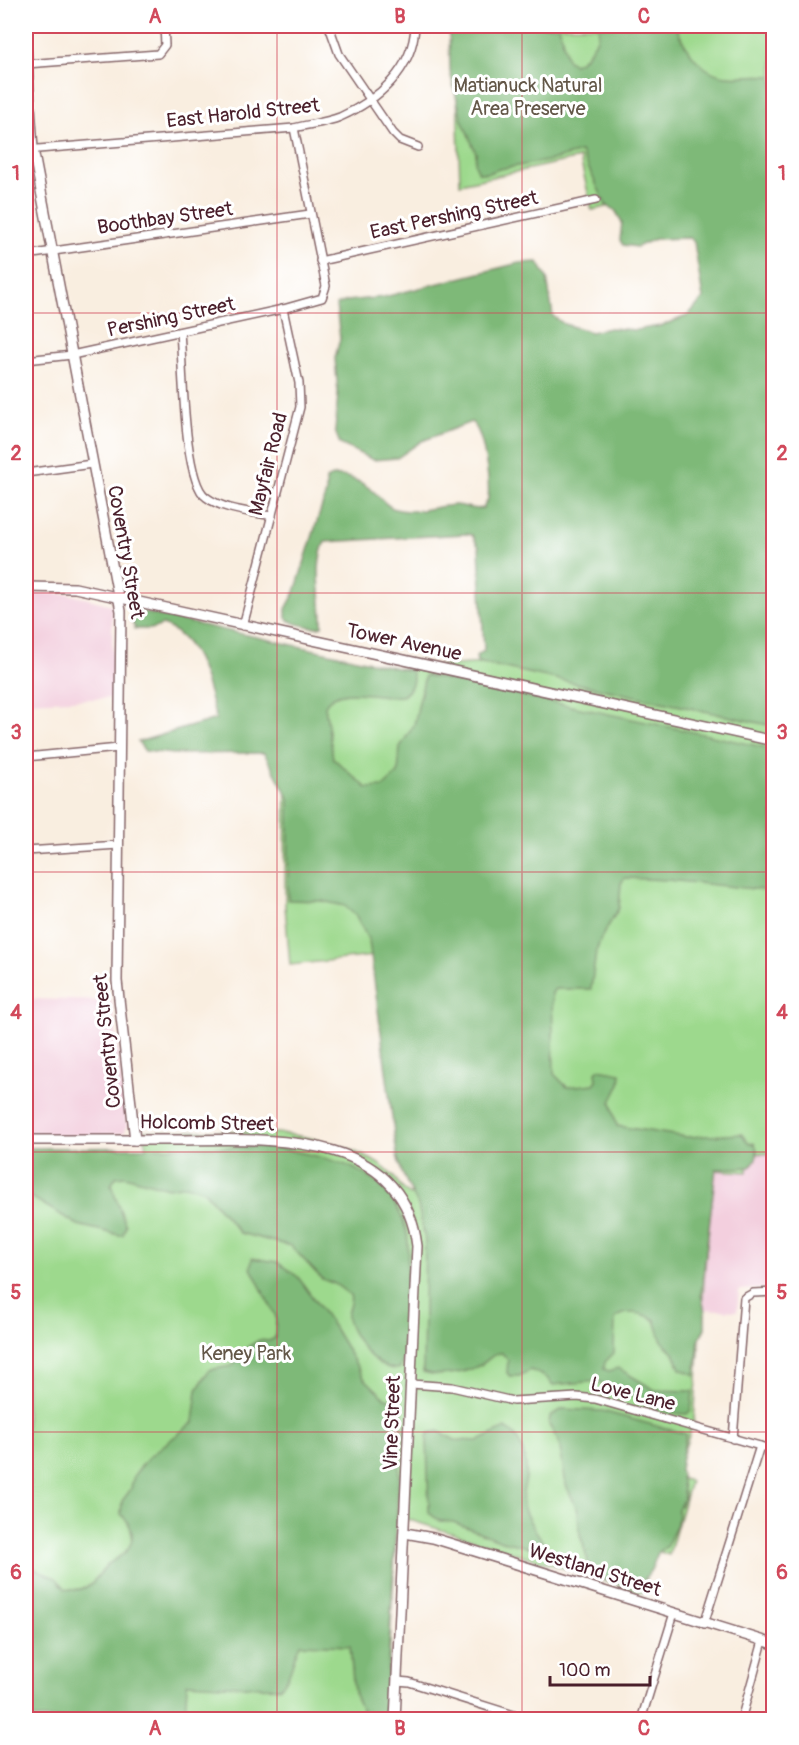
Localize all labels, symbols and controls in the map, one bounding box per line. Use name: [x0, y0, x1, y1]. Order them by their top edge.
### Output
text: A: [149, 4, 162, 29]
text: B: [394, 4, 406, 29]
text: C: [638, 4, 650, 29]
park label: Matianuck Natural Area Preserve: [453, 73, 603, 121]
street label: East Harold Street: [165, 92, 322, 133]
text: 1: [12, 161, 20, 186]
text: 1: [778, 161, 786, 186]
street label: East Pershing Street: [368, 185, 541, 245]
street label: Boothbay Street: [96, 196, 235, 240]
street label: Pershing Street: [105, 291, 238, 343]
street label: Mayfair Road: [243, 410, 293, 518]
text: 2: [10, 441, 22, 466]
text: 2: [776, 441, 788, 466]
street label: Coventry Street: [102, 483, 150, 622]
street label: Tower Avenue: [344, 618, 464, 666]
text: 3: [10, 720, 22, 745]
text: 3: [776, 720, 788, 745]
street label: Coventry Street: [87, 972, 126, 1109]
text: 4: [10, 1000, 22, 1025]
text: 4: [776, 1000, 788, 1025]
street label: Holcomb Street: [139, 1109, 275, 1137]
text: 5: [11, 1280, 22, 1305]
text: 5: [777, 1280, 788, 1305]
park label: Keney Park: [201, 1341, 292, 1366]
street label: Love Lane: [588, 1371, 678, 1417]
street label: Vine Street: [378, 1374, 406, 1471]
street label: Westland Street: [526, 1538, 665, 1602]
text: 6: [10, 1560, 22, 1585]
text: 6: [776, 1560, 788, 1585]
scale bar: [550, 1649, 650, 1687]
text: 100 m: [559, 1659, 611, 1682]
text: A: [149, 1716, 162, 1741]
text: B: [394, 1716, 406, 1741]
text: C: [638, 1716, 650, 1741]

